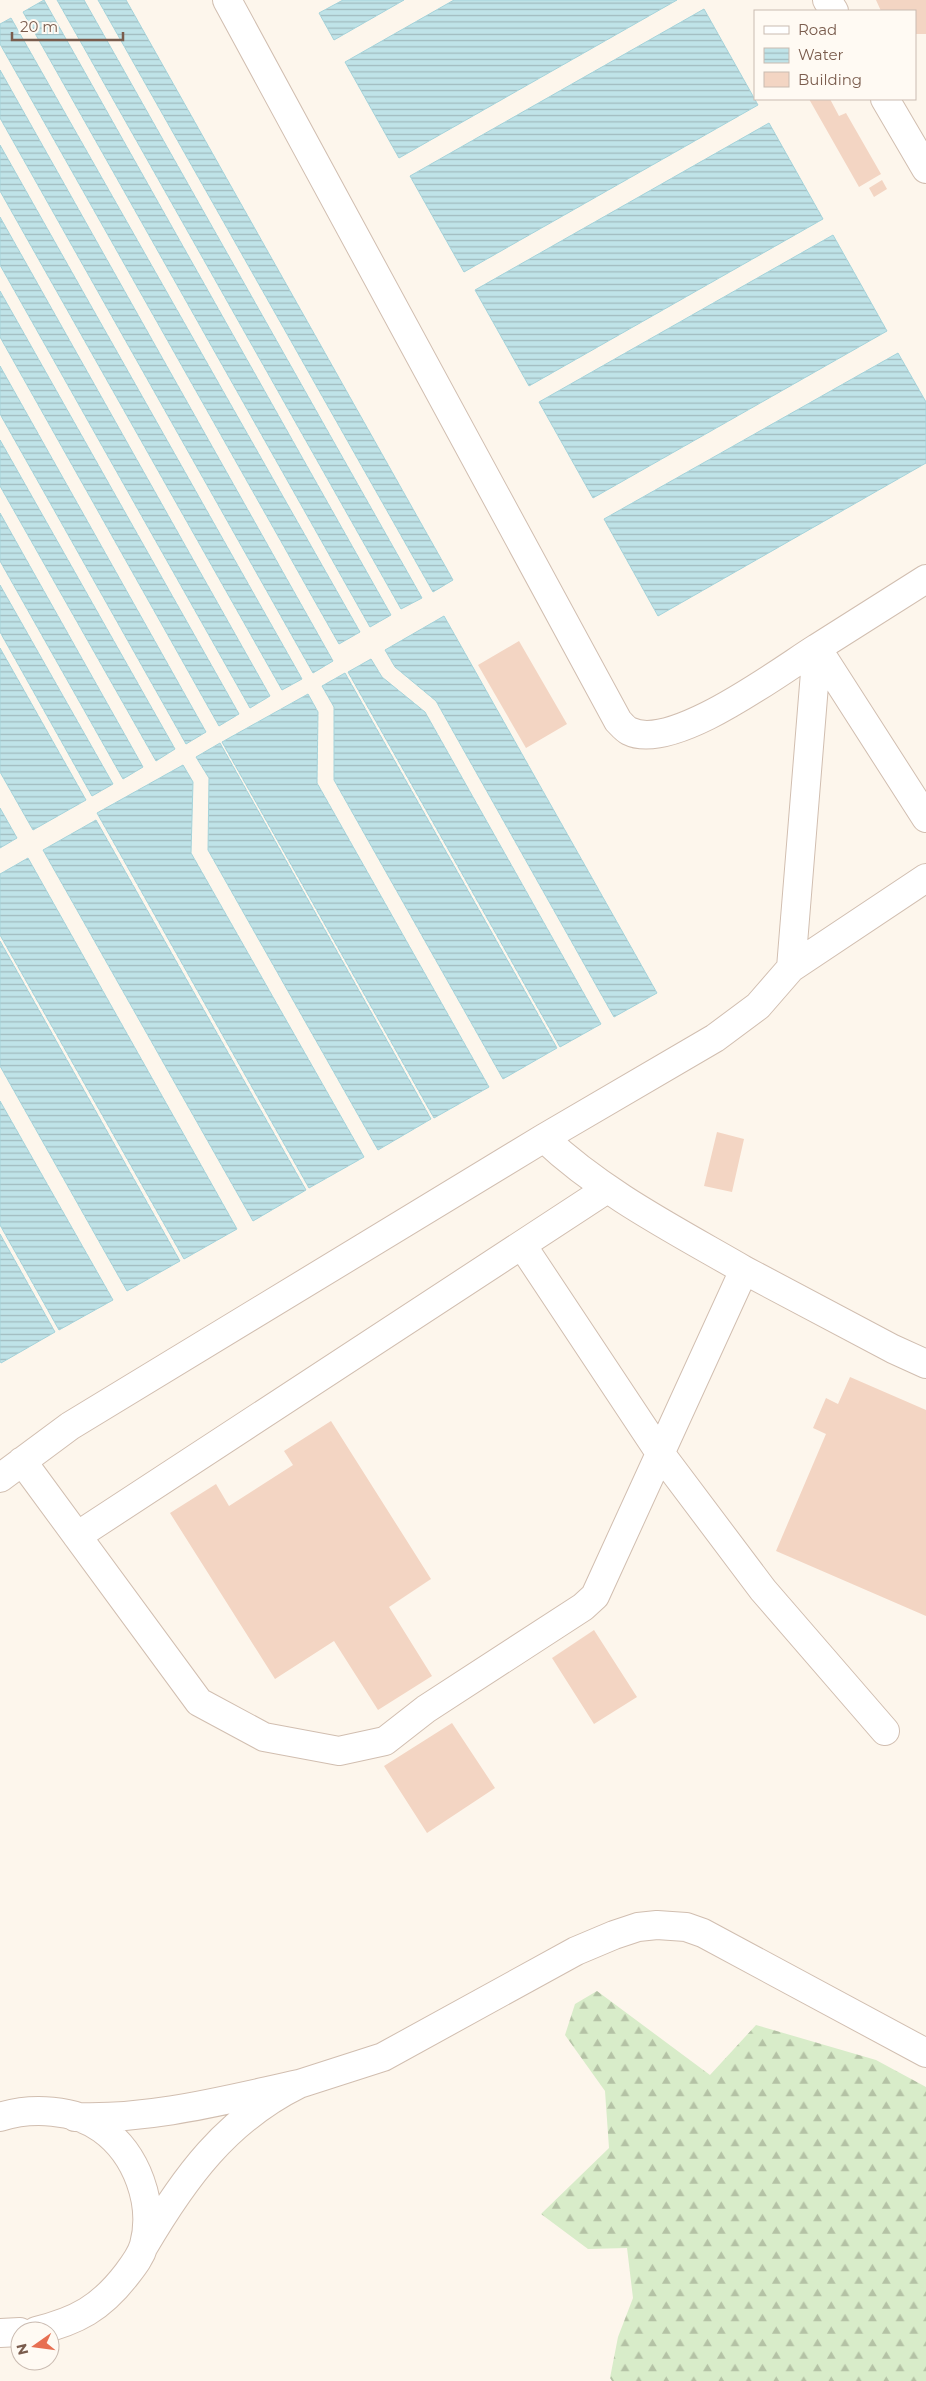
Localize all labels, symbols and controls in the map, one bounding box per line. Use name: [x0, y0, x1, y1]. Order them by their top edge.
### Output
scale bar: [12, 10, 124, 42]
legend: [754, 10, 916, 100]
text: 20 m: [20, 17, 58, 36]
text: Road: [798, 20, 837, 39]
text: Water: [798, 45, 844, 64]
text: Building: [798, 70, 862, 89]
north arrow: [10, 2321, 60, 2371]
text: N: [12, 2341, 32, 2357]

